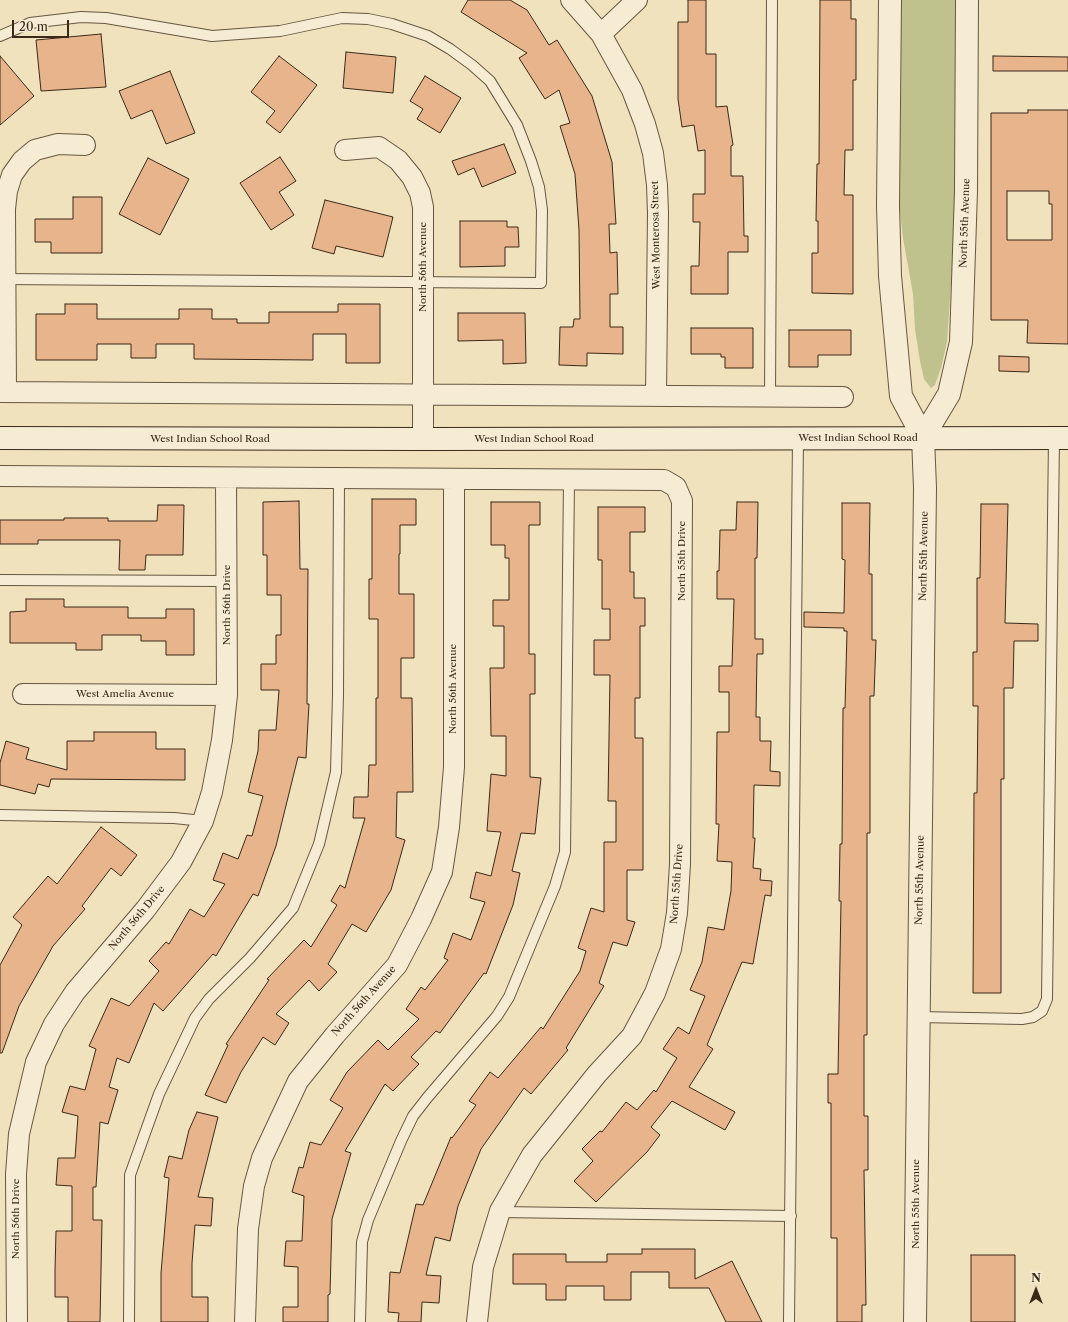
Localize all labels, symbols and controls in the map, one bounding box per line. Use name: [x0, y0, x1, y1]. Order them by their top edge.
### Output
scale bar: [14, 12, 71, 38]
text: 20 m: [19, 19, 48, 34]
street label: North 55th Avenue: [957, 178, 973, 268]
street label: West Monterosa Street: [649, 181, 663, 289]
street label: North 56th Avenue: [417, 222, 429, 312]
street label: West Indian School Road: [798, 432, 918, 444]
street label: West Indian School Road: [150, 433, 270, 445]
street label: West Indian School Road: [474, 433, 594, 445]
street label: North 55th Avenue: [917, 511, 931, 601]
street label: North 55th Drive: [676, 521, 688, 601]
street label: North 56th Drive: [221, 565, 233, 645]
street label: North 56th Avenue: [447, 644, 459, 734]
street label: West Amelia Avenue: [76, 688, 174, 700]
street label: North 55th Avenue: [913, 835, 927, 925]
street label: North 55th Drive: [668, 844, 686, 924]
street label: North 56th Drive: [107, 883, 167, 953]
street label: North 56th Avenue: [329, 964, 399, 1038]
street label: North 55th Avenue: [910, 1159, 922, 1249]
street label: North 56th Drive: [10, 1179, 22, 1259]
north arrow: [1016, 1270, 1056, 1310]
text: N: [1031, 1271, 1041, 1285]

